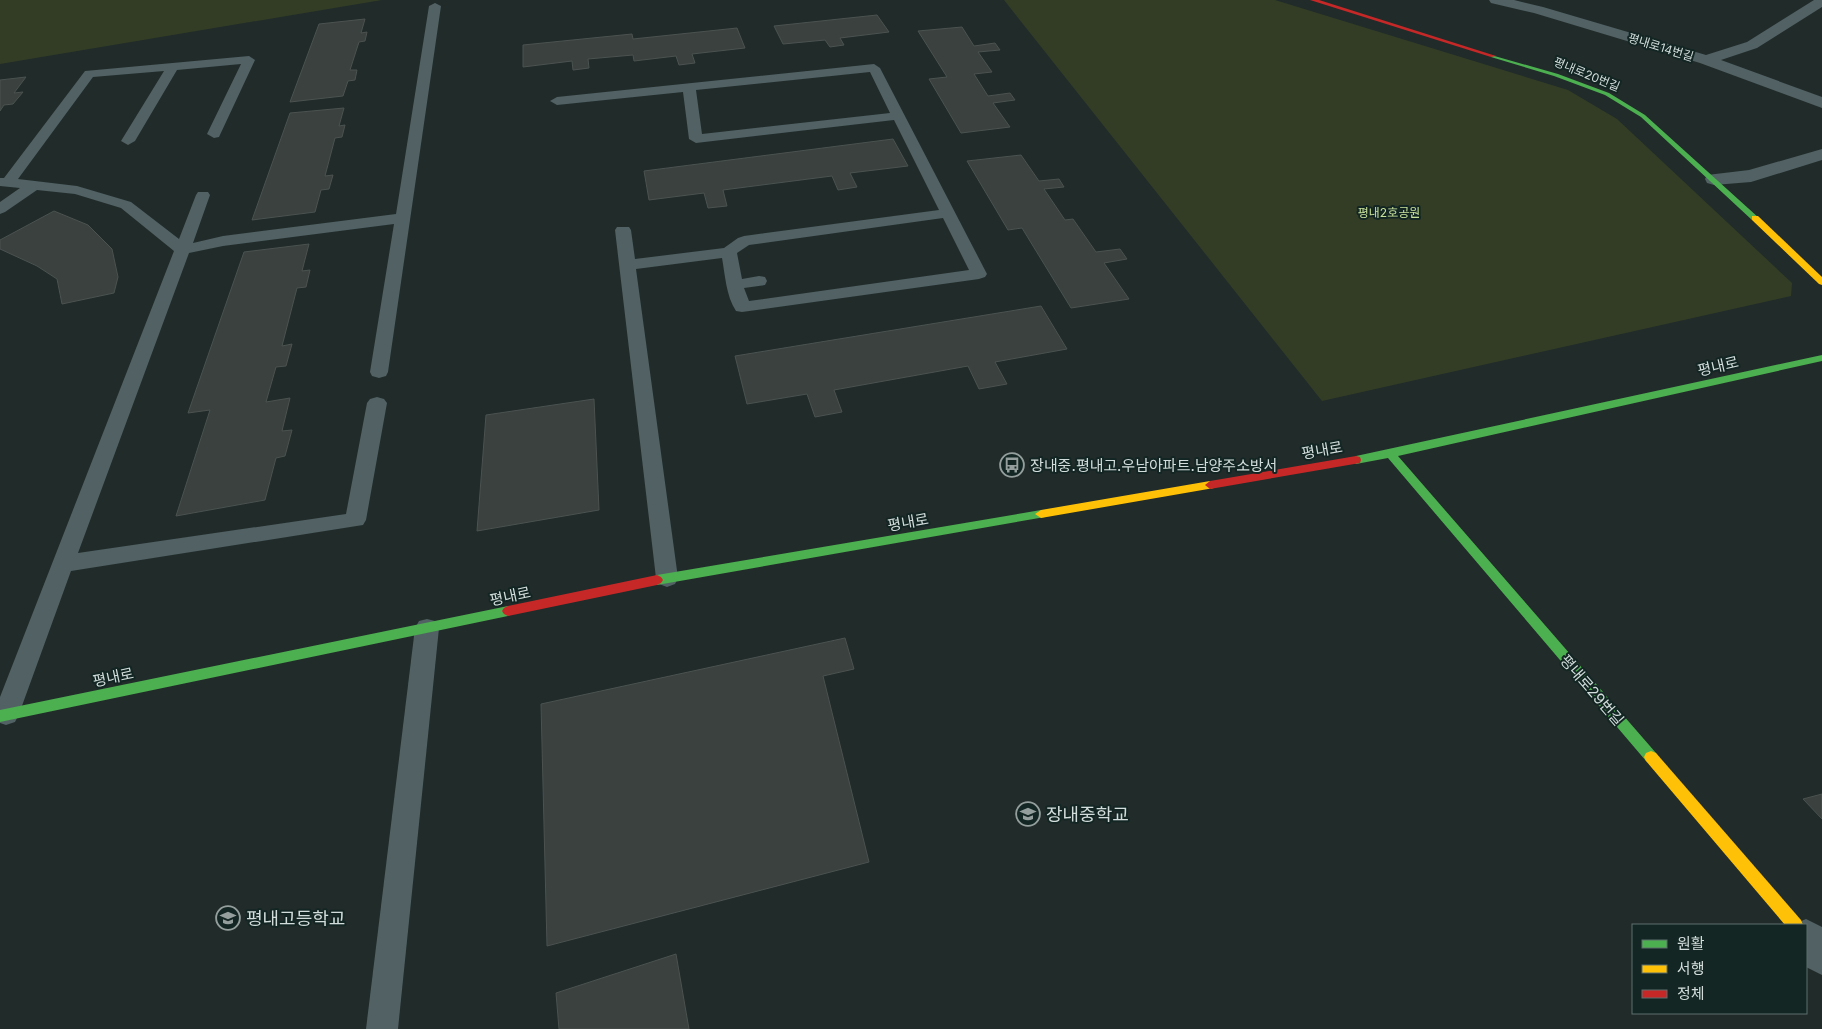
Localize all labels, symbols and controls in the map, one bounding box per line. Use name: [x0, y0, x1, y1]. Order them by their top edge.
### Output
street label: 평내로14번길: [1626, 30, 1696, 64]
street label: 평내로20번길: [1552, 54, 1622, 94]
park label: 평내2호공원: [1358, 205, 1420, 220]
street label: 평내로: [1696, 352, 1740, 380]
street label: 평내로: [1300, 437, 1344, 463]
bus stop icon: 장내중.평내고.우남아파트.남양주소방서: [999, 452, 1025, 478]
place label: 장내중.평내고.우남아파트.남양주소방서: [1030, 456, 1278, 475]
street label: 평내로: [886, 509, 930, 535]
street label: 평내로: [488, 582, 532, 610]
street label: 평내로29번길: [1556, 651, 1628, 729]
street label: 평내로: [91, 663, 135, 691]
school or university icon: 장내중학교: [1015, 801, 1041, 827]
place label: 장내중학교: [1046, 804, 1129, 825]
school or university icon: 평내고등학교: [215, 905, 241, 931]
place label: 평내고등학교: [246, 908, 345, 929]
legend: [1632, 924, 1807, 1014]
text: 원활: [1677, 934, 1705, 953]
text: 서행: [1677, 959, 1705, 978]
text: 정체: [1677, 984, 1705, 1003]

